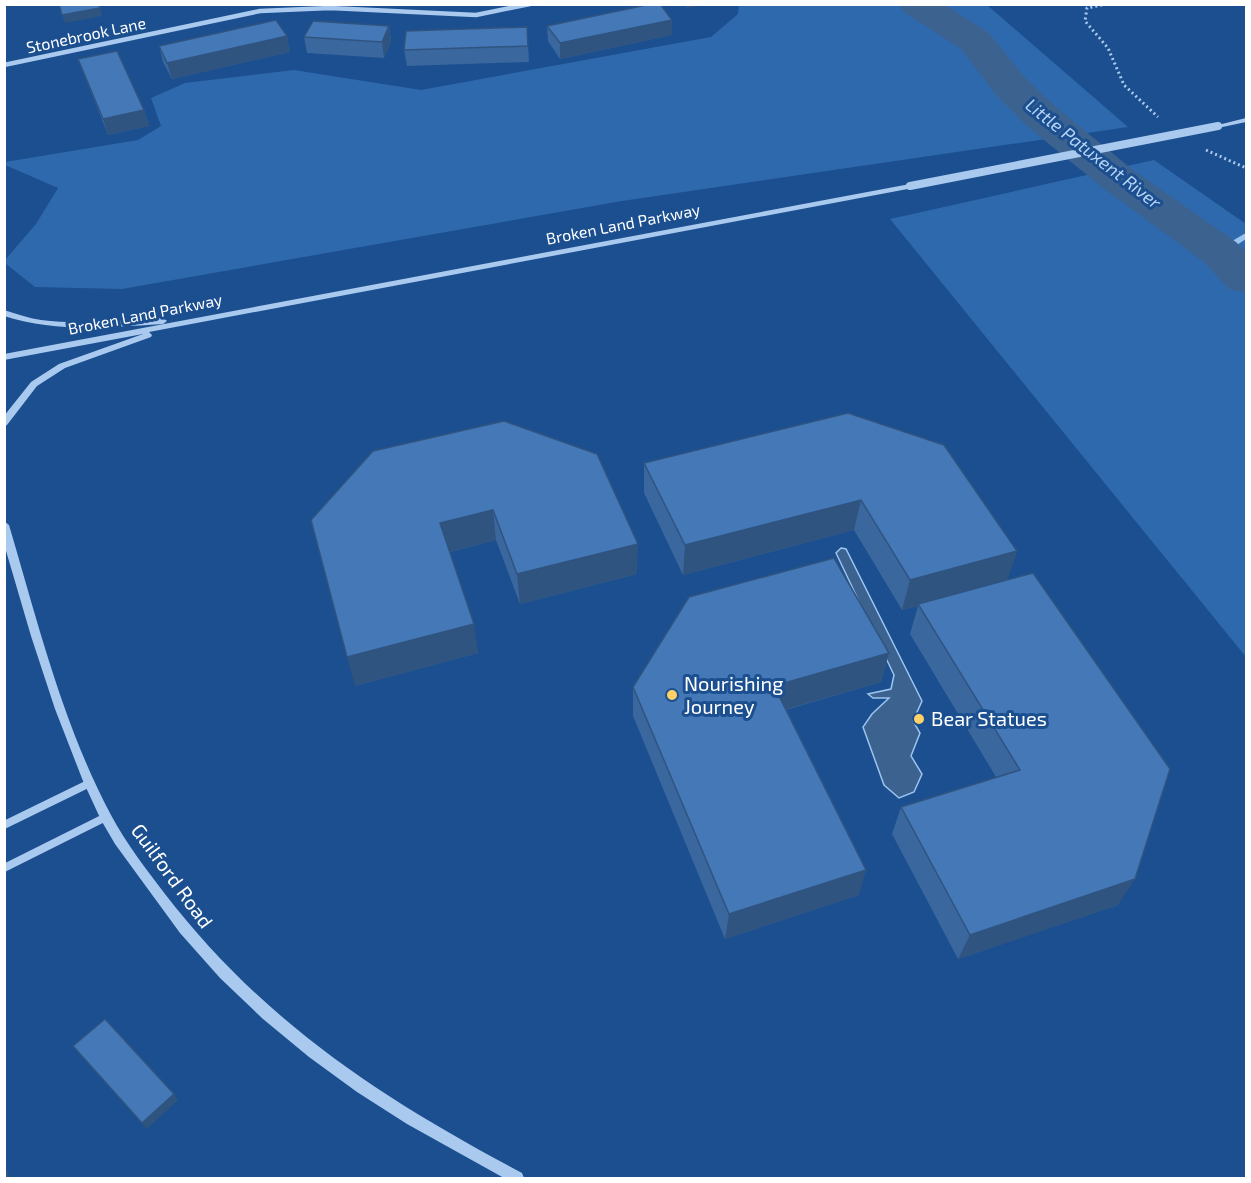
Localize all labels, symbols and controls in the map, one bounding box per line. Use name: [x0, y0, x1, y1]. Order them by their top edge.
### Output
street label: Stonebrook Lane: [24, 13, 147, 56]
water label: Little Patuxent River: [1021, 93, 1166, 214]
street label: Broken Land Parkway: [544, 199, 702, 248]
street label: Broken Land Parkway: [66, 289, 224, 338]
place label: Nourishing Journey: [684, 671, 783, 718]
marker: Nourishing Journey: [665, 688, 679, 702]
place label: Bear Statues: [931, 706, 1047, 730]
marker: Bear Statues: [912, 712, 926, 726]
street label: Guilford Road: [127, 818, 219, 932]

